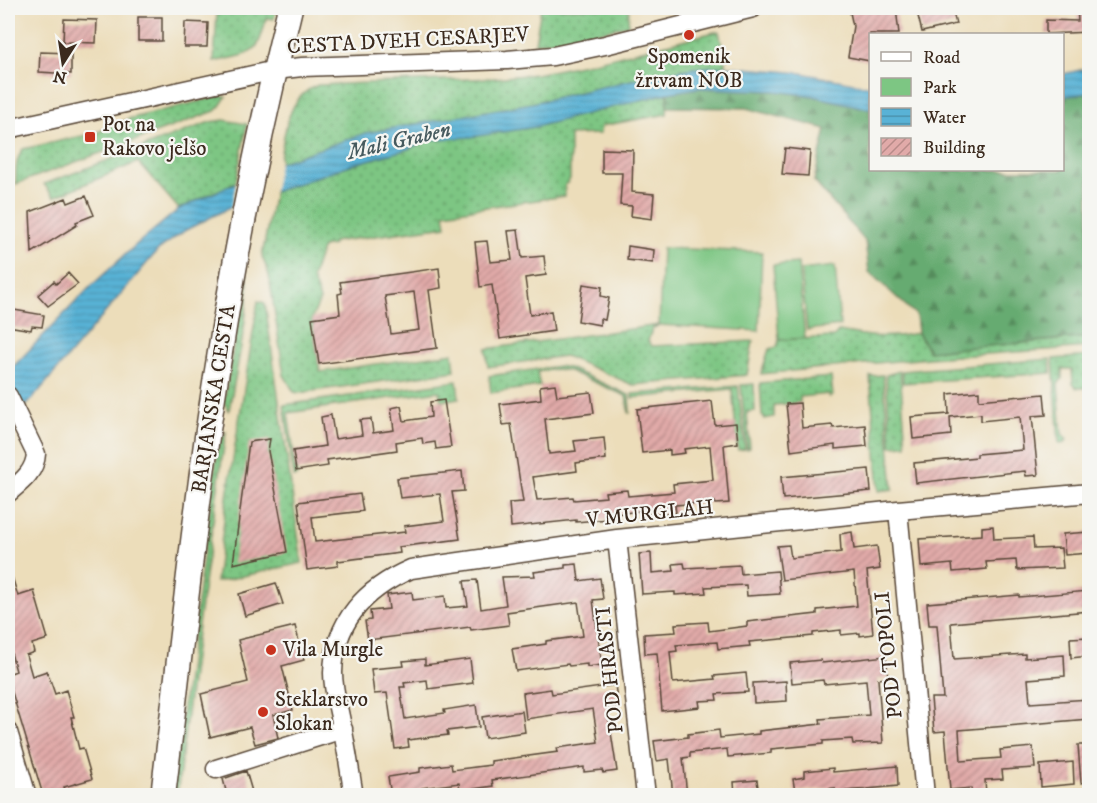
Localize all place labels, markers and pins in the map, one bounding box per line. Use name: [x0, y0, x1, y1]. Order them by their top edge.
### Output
marker: Spomenik žrtvam NOB: [682, 28, 696, 42]
place label: Spomenik žrtvam NOB: [635, 44, 743, 94]
place label: Pot na Rakovo jelšo: [102, 112, 206, 162]
marker: Pot na Rakovo jelšo: [83, 130, 97, 144]
place label: Vila Murgle: [282, 637, 384, 663]
marker: Vila Murgle: [264, 643, 278, 657]
place label: Steklarstvo Slokan: [275, 687, 368, 737]
marker: Steklarstvo Slokan: [256, 705, 270, 719]

